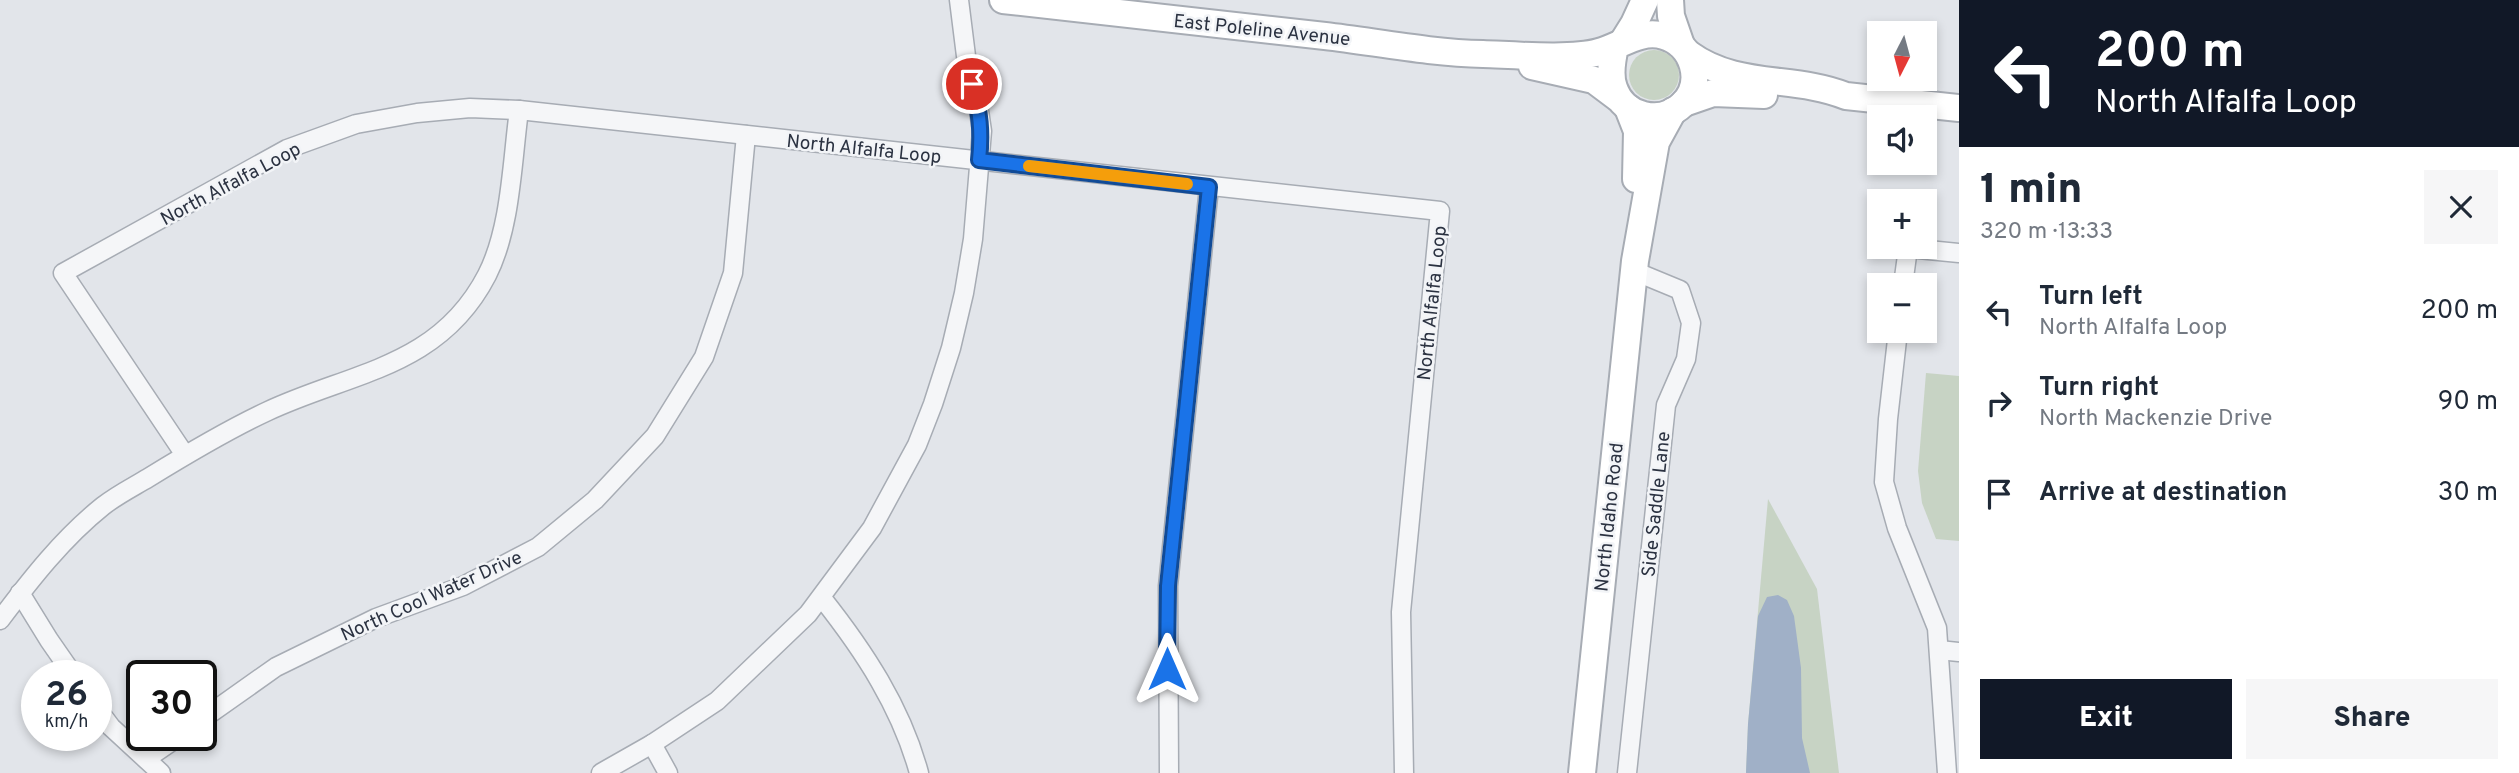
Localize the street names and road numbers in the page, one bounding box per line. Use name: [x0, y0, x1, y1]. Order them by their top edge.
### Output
street label: East Poleline Avenue: [1172, 10, 1351, 52]
street label: North Alfalfa Loop: [785, 130, 942, 170]
street label: North Alfalfa Loop: [157, 138, 305, 232]
street label: North Alfalfa Loop: [1413, 225, 1453, 382]
street label: Side Saddle Lane: [1637, 430, 1677, 578]
street label: North Idaho Road: [1590, 441, 1630, 593]
street label: North Cool Water Drive: [337, 546, 526, 648]

